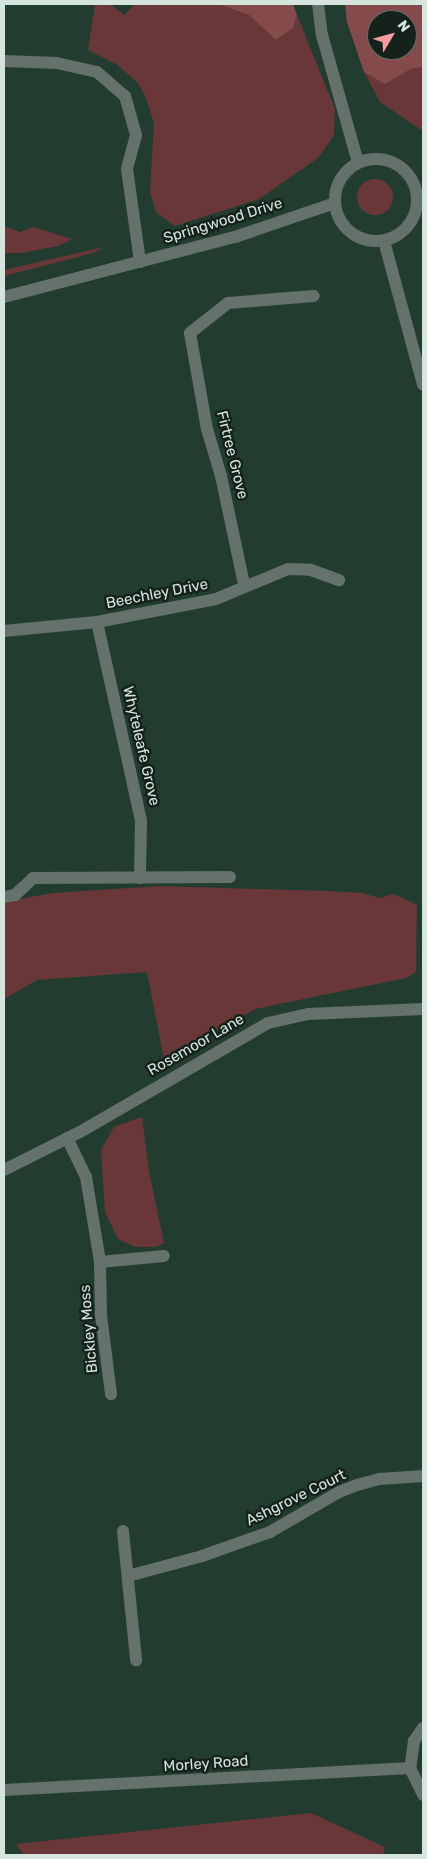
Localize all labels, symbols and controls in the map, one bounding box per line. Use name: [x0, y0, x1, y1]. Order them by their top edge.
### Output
north arrow: [367, 10, 417, 60]
text: N: [394, 17, 413, 35]
street label: Springwood Drive: [161, 194, 285, 248]
street label: Firtree Grove: [212, 409, 252, 501]
street label: Beechley Drive: [104, 575, 210, 613]
street label: Whyteleafe Grove: [119, 685, 163, 807]
street label: Rosemoor Lane: [145, 1010, 247, 1080]
street label: Bickley Moss: [76, 1284, 102, 1374]
street label: Ashgrove Court: [243, 1466, 349, 1530]
street label: Morley Road: [163, 1752, 249, 1776]

